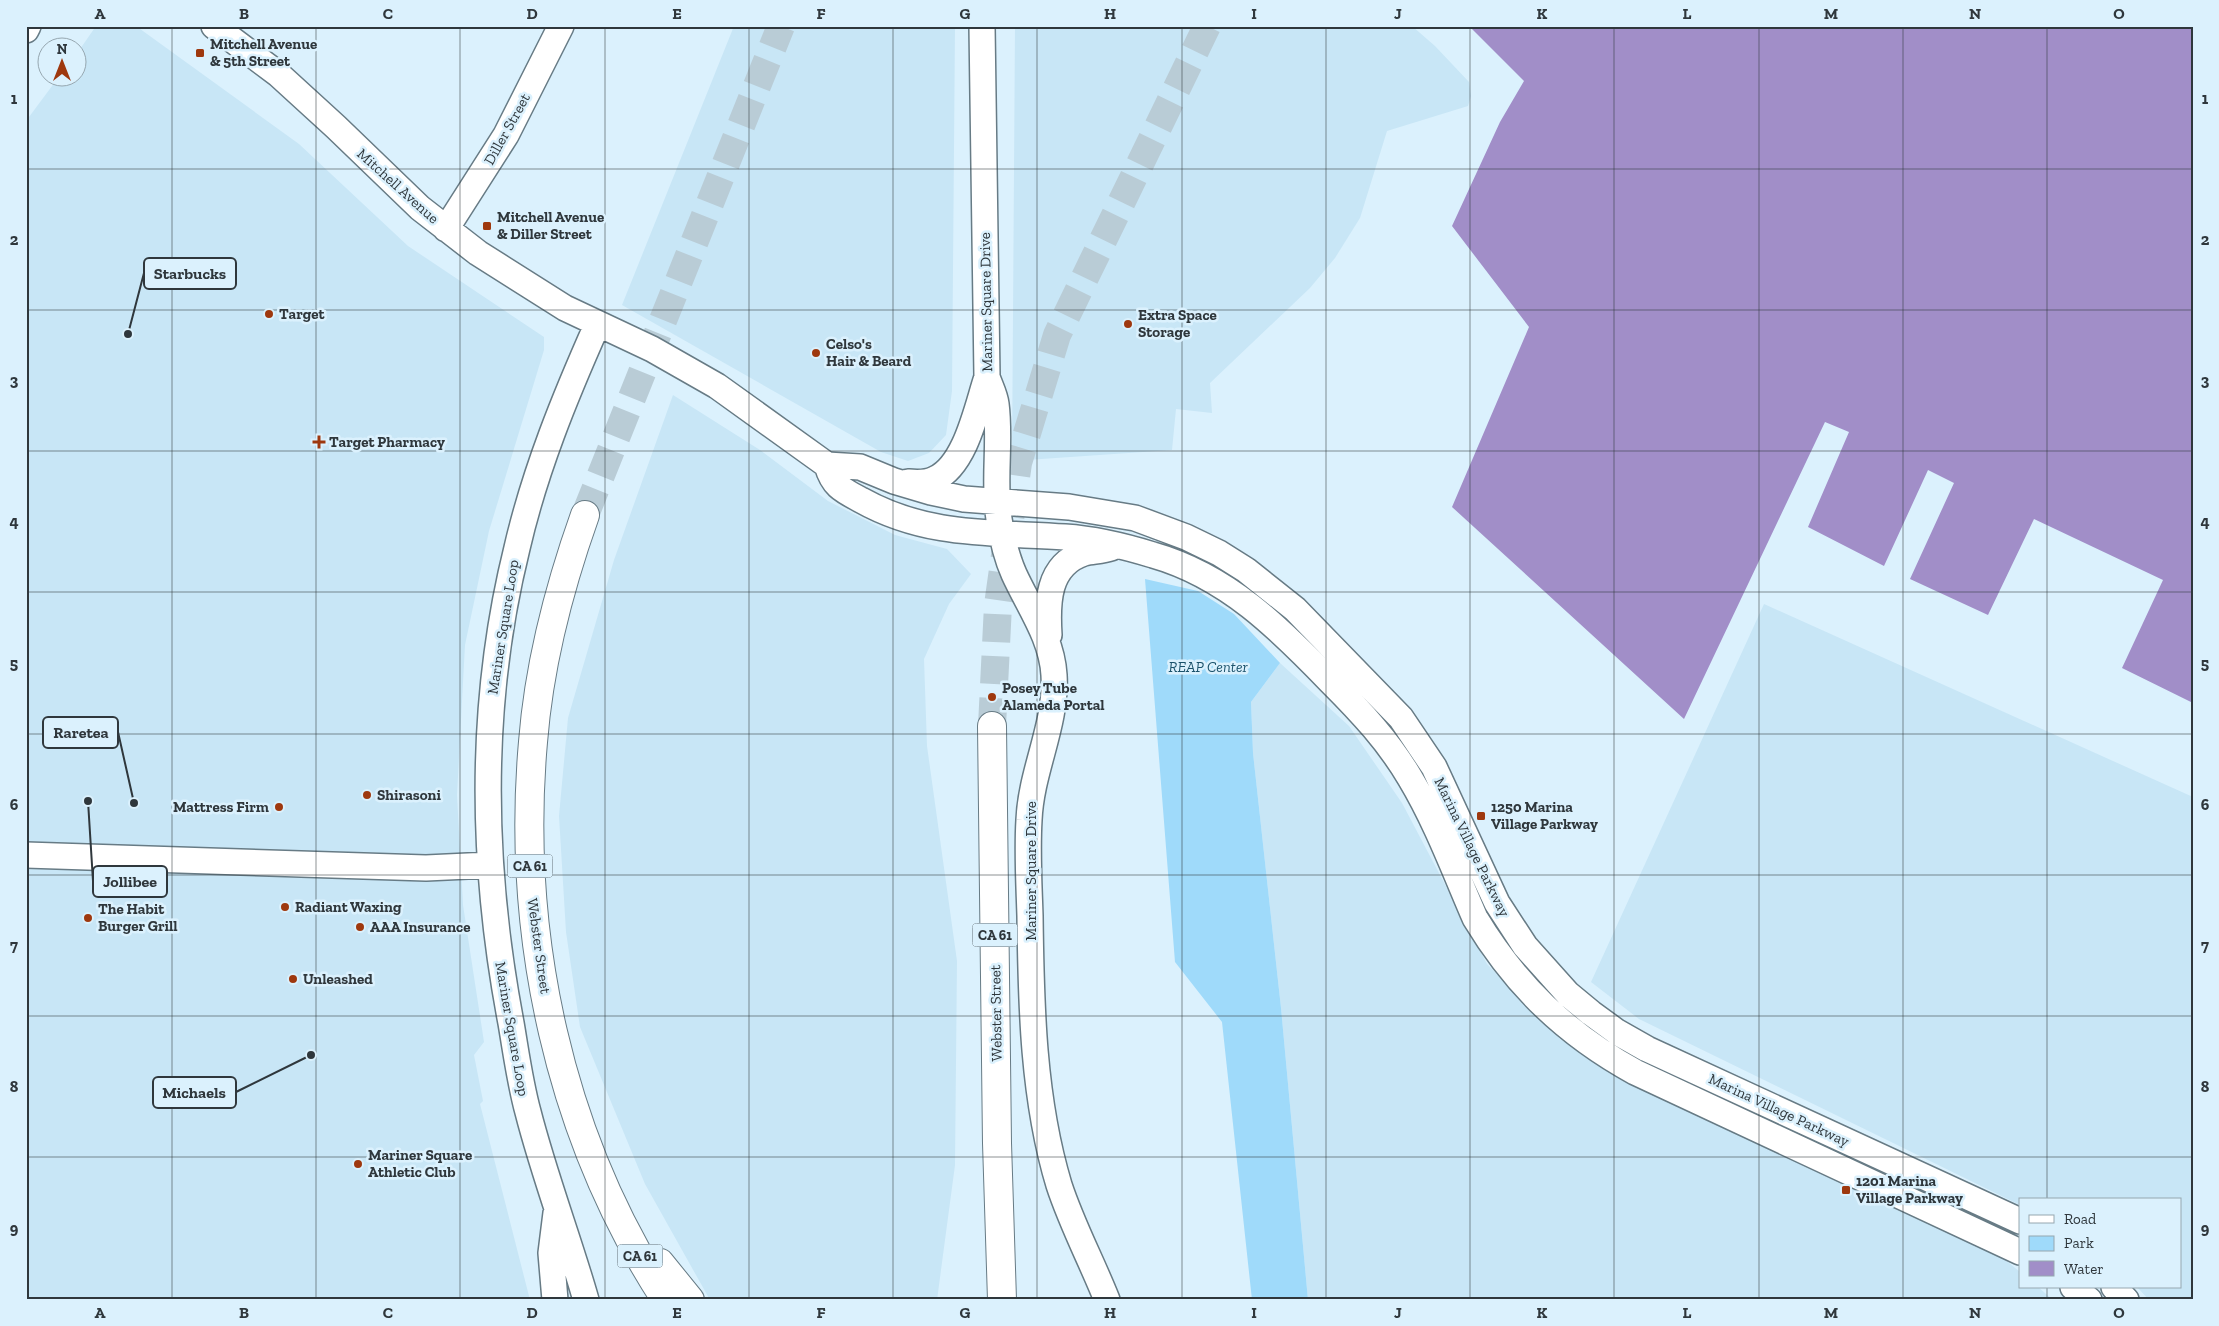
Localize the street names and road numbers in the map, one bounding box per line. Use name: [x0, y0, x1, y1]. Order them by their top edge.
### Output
street label: Diller Street: [480, 90, 534, 168]
street label: Mitchell Avenue: [353, 145, 443, 227]
street label: Mariner Square Drive: [976, 232, 996, 372]
street label: Mariner Square Loop: [483, 558, 523, 696]
street label: Marina Village Parkway: [1430, 774, 1514, 920]
street label: Mariner Square Drive: [1022, 801, 1040, 941]
road number: CA 61: [508, 854, 552, 878]
street label: Webster Street: [523, 897, 555, 995]
road number: CA 61: [972, 924, 1018, 946]
street label: Mariner Square Loop: [491, 960, 533, 1098]
street label: Webster Street: [986, 964, 1006, 1061]
street label: Marina Village Parkway: [1706, 1070, 1852, 1151]
road number: CA 61: [618, 1244, 662, 1268]

